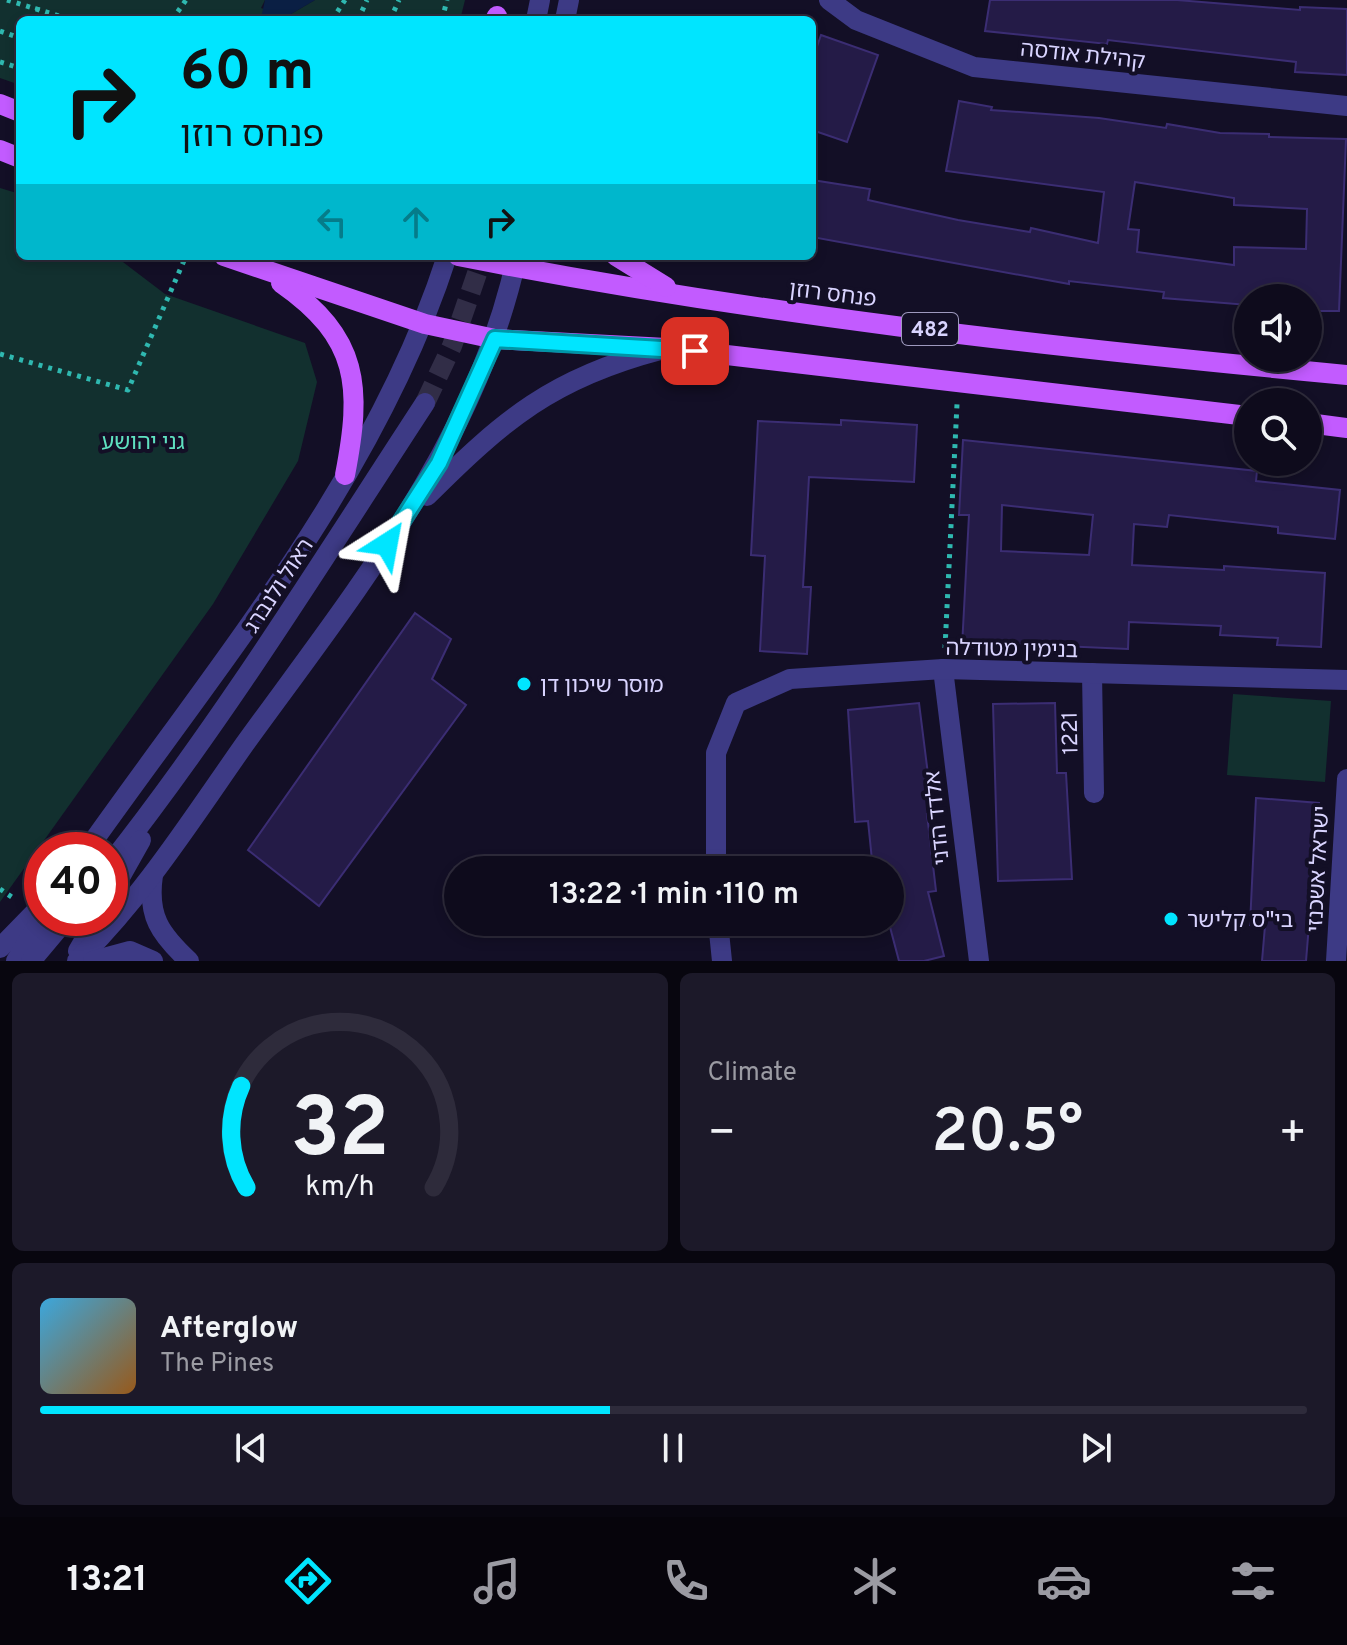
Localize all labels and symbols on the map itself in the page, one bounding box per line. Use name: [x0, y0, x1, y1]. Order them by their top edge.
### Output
street label: קהילת אודסה: [1019, 37, 1147, 76]
street label: פנחס רוזן: [787, 277, 878, 314]
road number: 482: [902, 313, 958, 345]
pin: [661, 317, 729, 385]
park label: גני יהושע: [101, 430, 185, 457]
position arrow: [345, 502, 429, 586]
street label: ראול ולנברג: [240, 534, 321, 639]
street label: בנימין מטודלה: [945, 636, 1079, 665]
place label: מוסך שיכון דן: [540, 673, 664, 700]
marker: מוסך שיכון דן: [515, 675, 533, 693]
street label: 1221: [1058, 711, 1085, 755]
street label: אלדד הדני: [920, 769, 957, 866]
street label: ישראל אשכנזי: [1303, 805, 1336, 933]
speed limit sign: 40: [24, 832, 128, 936]
place label: בי"ס קלישר: [1187, 908, 1293, 935]
marker: בי"ס קלישר: [1162, 910, 1180, 928]

